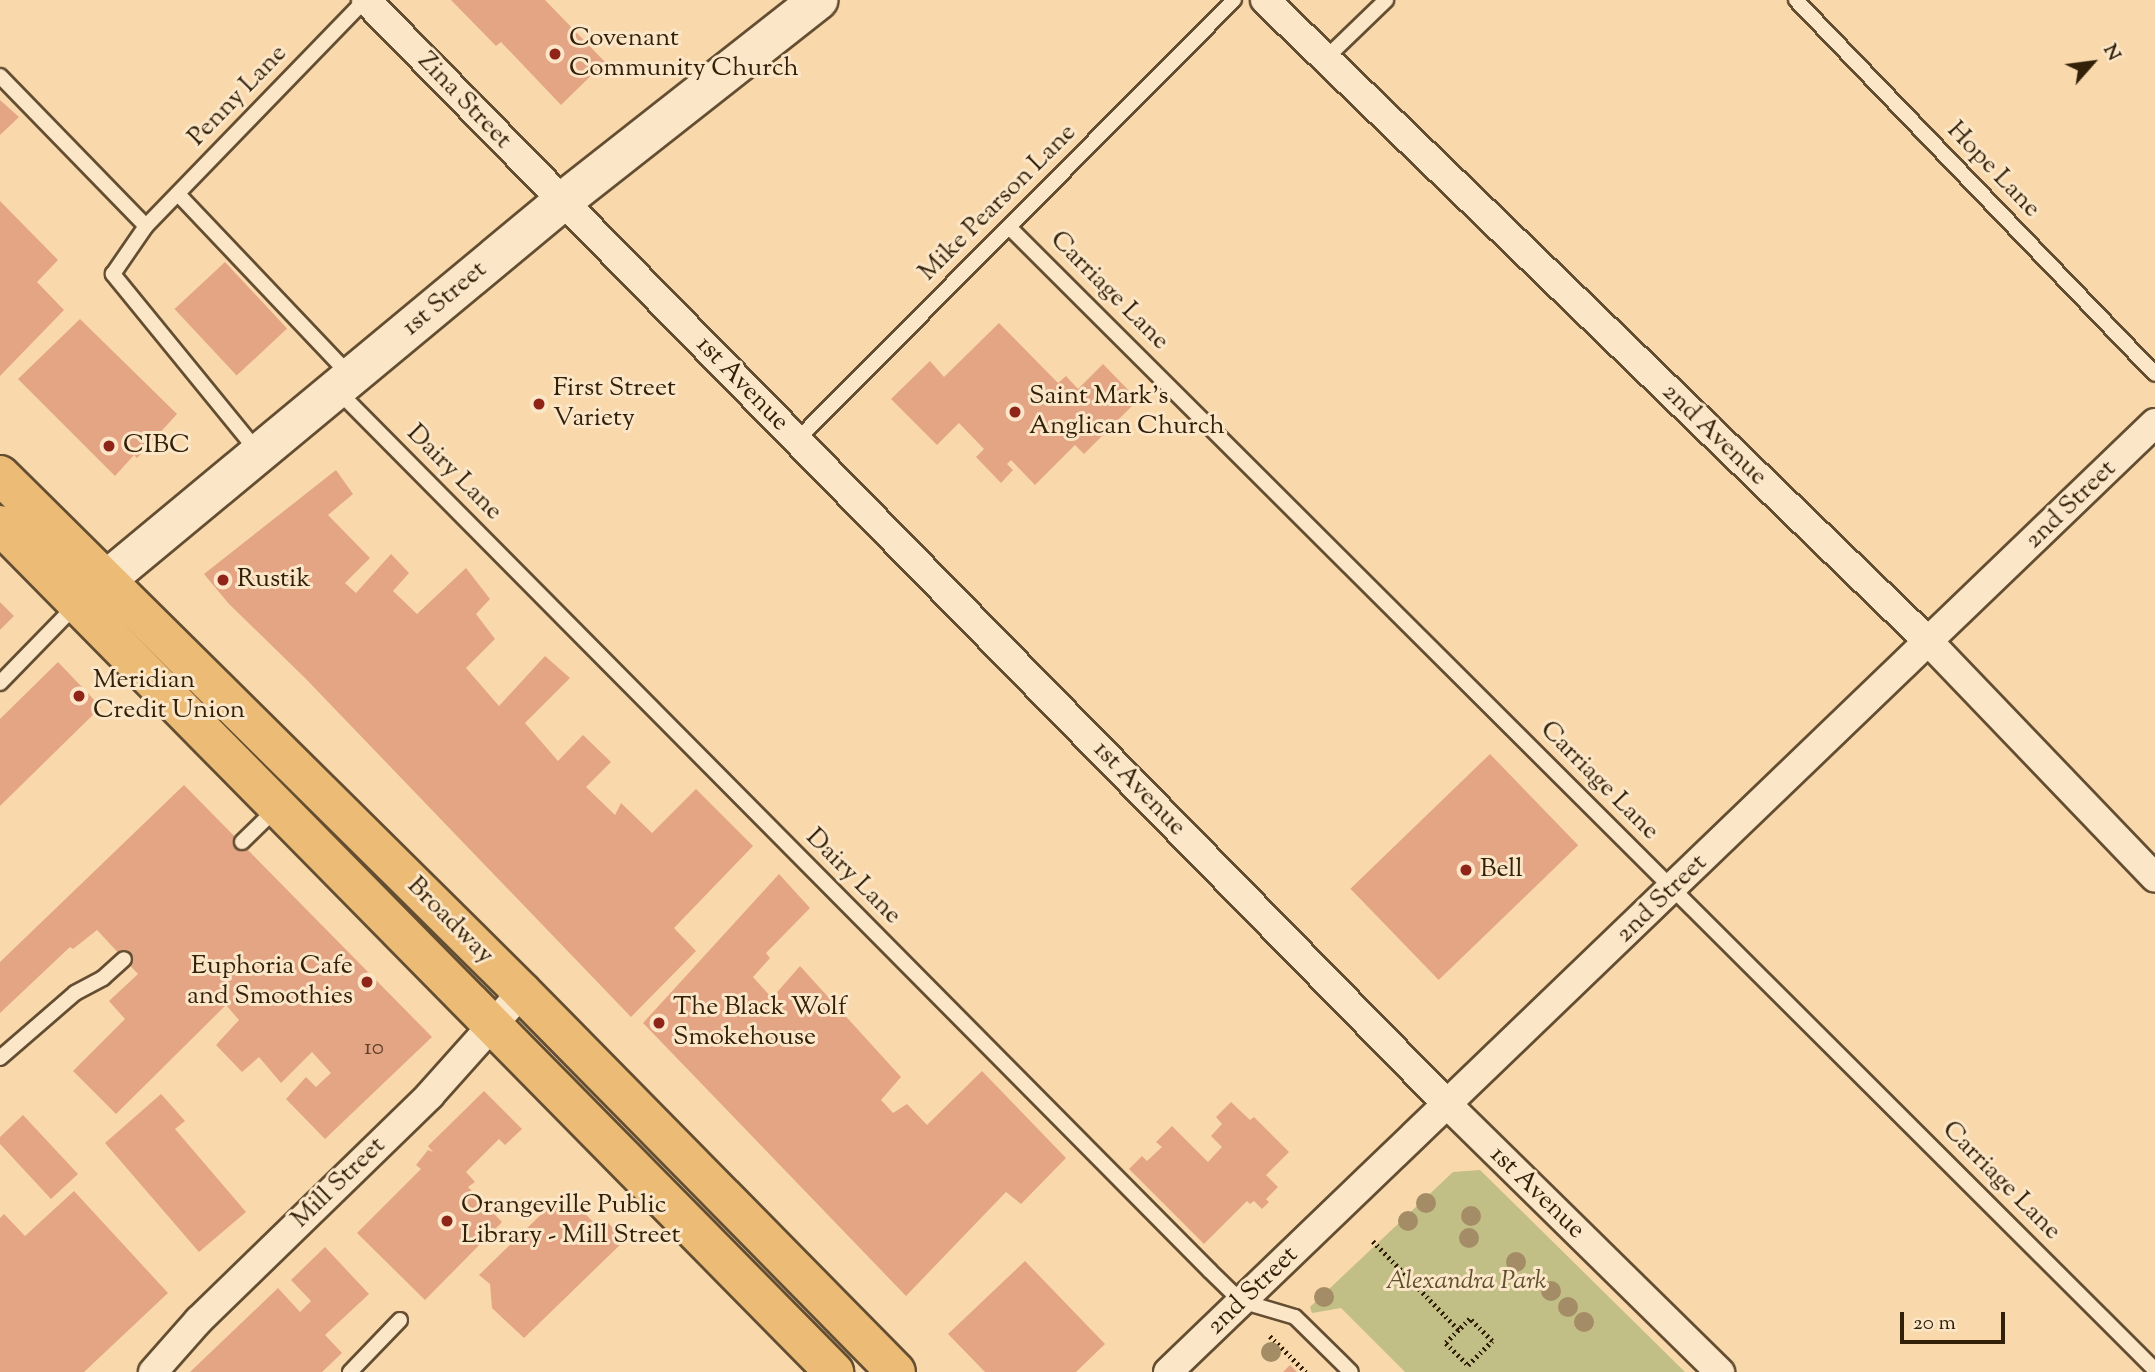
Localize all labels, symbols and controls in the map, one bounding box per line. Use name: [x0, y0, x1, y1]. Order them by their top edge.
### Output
place label: Covenant Community Church: [569, 23, 799, 84]
north arrow: [2057, 28, 2127, 98]
street label: Penny Lane: [182, 39, 294, 153]
text: N: [2095, 40, 2126, 66]
street label: Zina Street: [410, 46, 518, 156]
marker: Covenant Community Church: [547, 46, 563, 62]
street label: Hope Lane: [1940, 115, 2046, 225]
street label: Mike Pearson Lane: [913, 118, 1083, 288]
street label: Carriage Lane: [1043, 225, 1175, 357]
street label: 1st Street: [396, 255, 494, 343]
street label: 1st Avenue: [689, 330, 795, 438]
place label: First Street Variety: [553, 373, 676, 434]
street label: 2nd Avenue: [1655, 377, 1773, 493]
place label: Saint Mark's Anglican Church: [1029, 381, 1225, 442]
marker: First Street Variety: [531, 396, 547, 412]
marker: Saint Mark's Anglican Church: [1007, 404, 1023, 420]
street label: Dairy Lane: [399, 418, 509, 528]
place label: CIBC: [123, 430, 190, 462]
marker: CIBC: [101, 438, 117, 454]
street label: 2nd Street: [2019, 454, 2123, 556]
place label: Rustik: [237, 564, 311, 596]
marker: Rustik: [215, 572, 231, 588]
place label: Meridian Credit Union: [93, 665, 245, 726]
marker: Meridian Credit Union: [71, 688, 87, 704]
street label: Carriage Lane: [1533, 715, 1665, 847]
street label: 1st Avenue: [1086, 735, 1192, 843]
street label: Dairy Lane: [798, 822, 908, 932]
street label: 2nd Street: [1610, 848, 1714, 950]
place label: Bell: [1480, 854, 1523, 886]
marker: Bell: [1458, 862, 1474, 878]
street label: Broadway: [400, 871, 500, 971]
place label: Euphoria Cafe and Smoothies: [187, 951, 353, 1012]
marker: Euphoria Cafe and Smoothies: [359, 974, 375, 990]
place label: The Black Wolf Smokehouse: [673, 992, 847, 1054]
marker: The Black Wolf Smokehouse: [651, 1015, 667, 1031]
house number: 10: [364, 1035, 384, 1063]
street label: Carriage Lane: [1935, 1115, 2067, 1247]
street label: Mill Street: [286, 1131, 392, 1235]
street label: 1st Avenue: [1483, 1140, 1591, 1246]
place label: Orangeville Public Library - Mill Street: [461, 1190, 680, 1252]
marker: Orangeville Public Library - Mill Street: [439, 1213, 455, 1229]
street label: 2nd Street: [1201, 1240, 1305, 1342]
park label: Alexandra Park: [1385, 1266, 1547, 1298]
scale bar: [1903, 1298, 2008, 1342]
text: 20 m: [1913, 1309, 1956, 1339]

